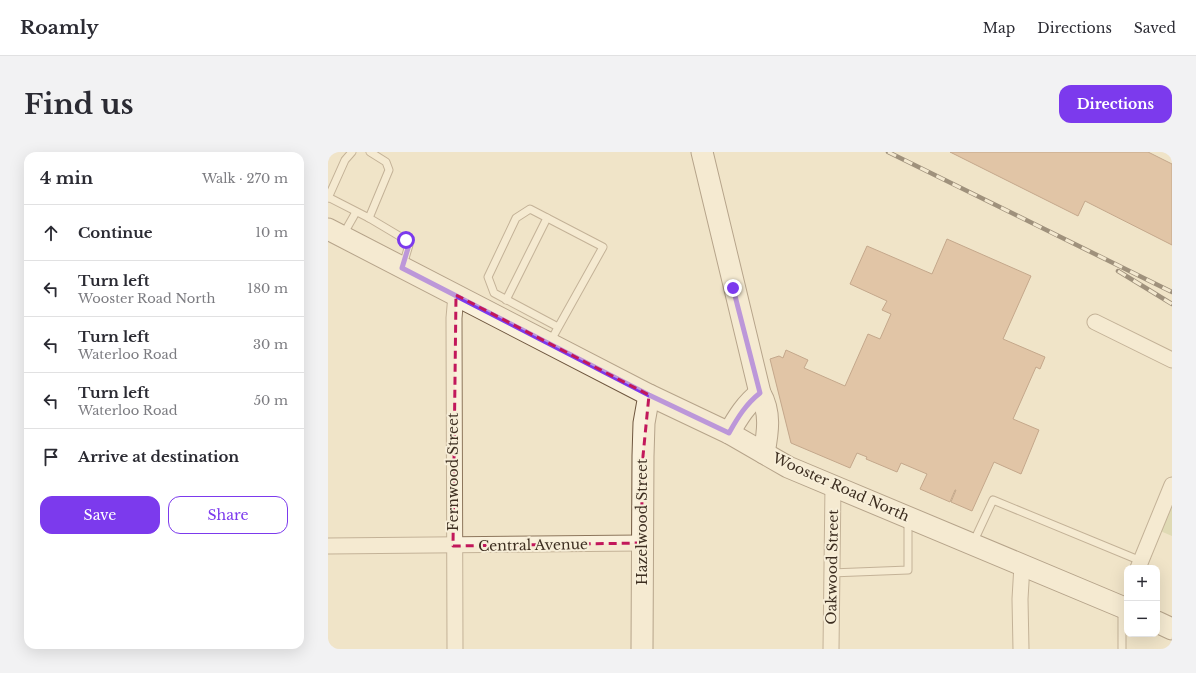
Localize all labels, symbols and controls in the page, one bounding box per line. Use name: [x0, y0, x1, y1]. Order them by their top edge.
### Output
text: Roamly: [20, 16, 99, 39]
text: Map: [983, 19, 1015, 37]
text: Directions: [1037, 19, 1112, 37]
text: Saved: [1134, 19, 1176, 37]
button: Directions: [1059, 85, 1172, 123]
text: Find us: [24, 87, 134, 122]
text: 4 min: [40, 168, 93, 189]
text: Walk · 270 m: [202, 170, 288, 187]
icon: ahead: [40, 222, 62, 244]
text: Continue: [78, 223, 153, 242]
text: 10 m: [255, 224, 288, 241]
route start: [397, 231, 415, 249]
text: Turn left: [78, 271, 149, 290]
icon: left: [40, 278, 62, 300]
route end: [724, 279, 742, 297]
text: 180 m: [247, 280, 288, 297]
text: Wooster Road North: [78, 290, 215, 307]
text: Turn left: [78, 327, 149, 346]
icon: left: [40, 334, 62, 356]
text: 30 m: [253, 336, 288, 353]
text: Waterloo Road: [78, 346, 177, 363]
text: Turn left: [78, 383, 149, 402]
icon: left: [40, 390, 62, 412]
text: 50 m: [254, 392, 288, 409]
text: Waterloo Road: [78, 402, 177, 419]
street label: Fernwood Street: [444, 412, 462, 531]
icon: arrive: [40, 446, 62, 468]
text: Arrive at destination: [78, 447, 239, 466]
street label: Wooster Road North: [769, 448, 913, 525]
street label: Hazelwood Street: [633, 458, 651, 585]
button: Save: [40, 496, 160, 534]
button: Share: [168, 496, 288, 534]
street label: Oakwood Street: [822, 509, 842, 625]
street label: Central Avenue: [478, 535, 588, 555]
map controls: [1124, 565, 1160, 637]
button: +: [1124, 565, 1160, 601]
button: −: [1124, 601, 1160, 637]

